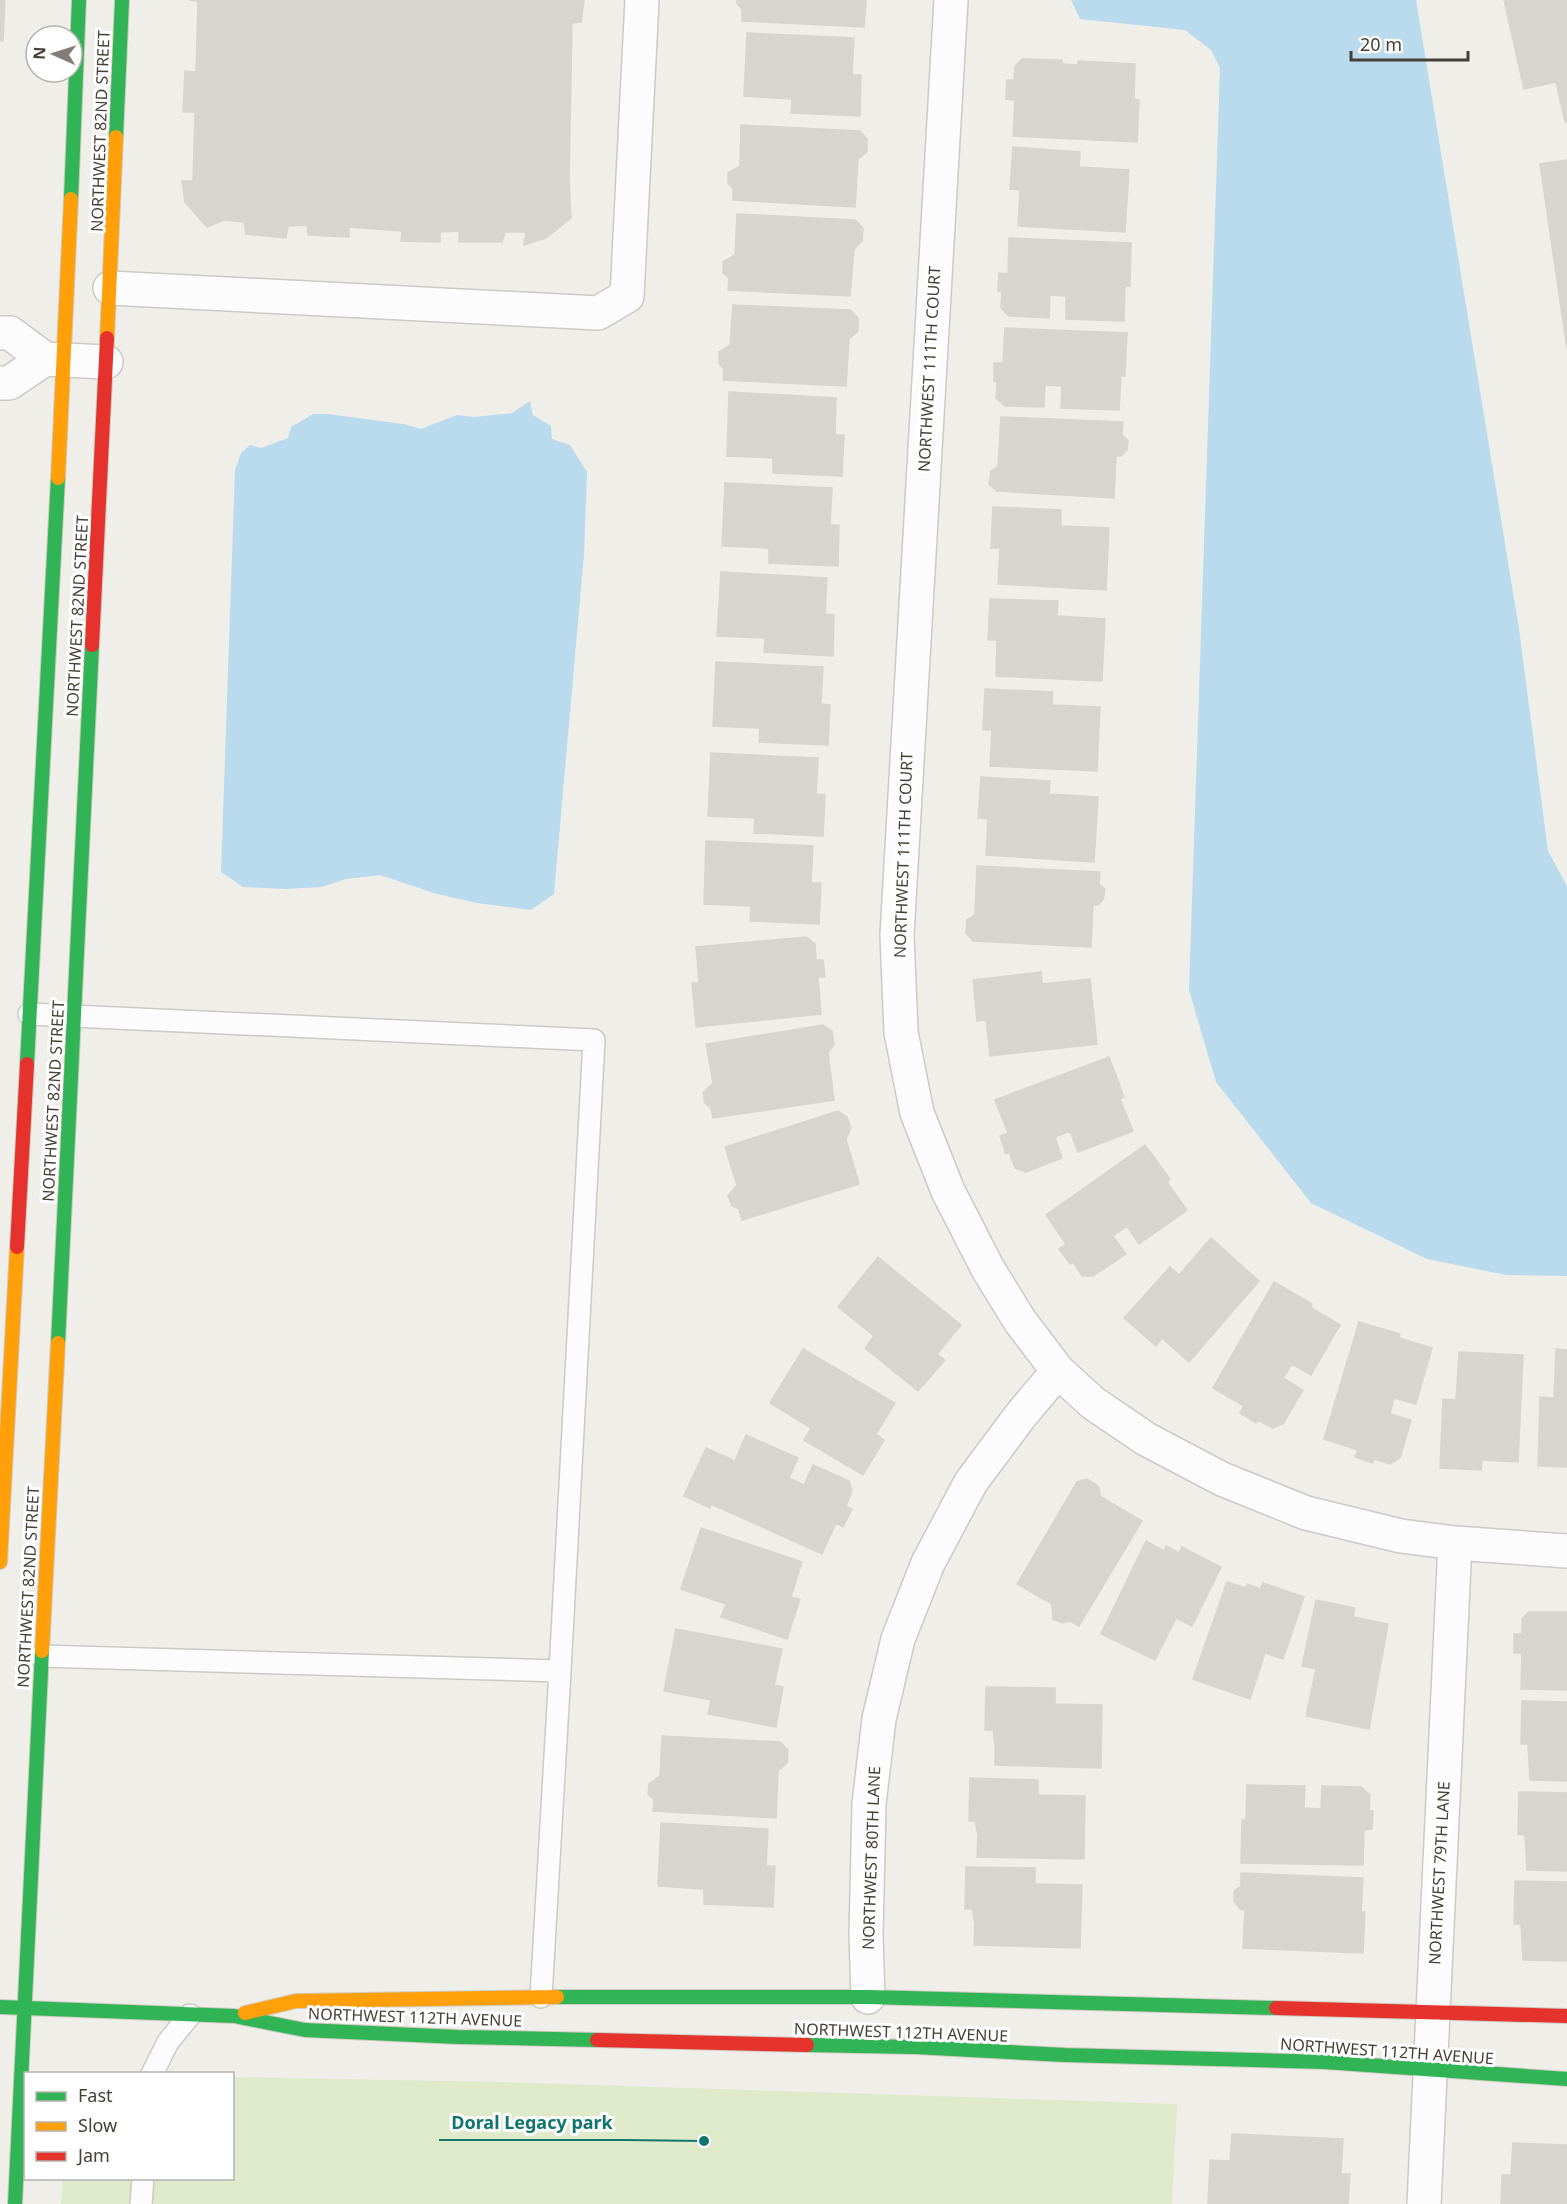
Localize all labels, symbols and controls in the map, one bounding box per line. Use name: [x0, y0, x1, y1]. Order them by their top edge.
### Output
north arrow: [24, 24, 84, 84]
scale bar: [1351, 24, 1468, 62]
street label: NORTHWEST 82ND STREET: [85, 30, 115, 232]
text: 20 m: [1360, 32, 1402, 56]
text: N: [28, 46, 50, 60]
street label: NORTHWEST 111TH COURT: [913, 265, 945, 473]
street label: NORTHWEST 82ND STREET: [61, 515, 93, 717]
street label: NORTHWEST 111TH COURT: [888, 751, 918, 958]
street label: NORTHWEST 82ND STREET: [37, 1000, 69, 1202]
street label: NORTHWEST 82ND STREET: [12, 1486, 44, 1688]
street label: NORTHWEST 80TH LANE: [857, 1766, 885, 1950]
street label: NORTHWEST 79TH LANE: [1423, 1781, 1455, 1965]
street label: NORTHWEST 112TH AVENUE: [308, 2002, 522, 2032]
street label: NORTHWEST 112TH AVENUE: [794, 2017, 1008, 2047]
street label: NORTHWEST 112TH AVENUE: [1279, 2033, 1495, 2069]
legend: [24, 2072, 234, 2180]
text: Fast: [78, 2083, 113, 2107]
callout: Doral Legacy park: [439, 2104, 625, 2140]
text: Doral Legacy park: [451, 2110, 614, 2134]
text: Slow: [78, 2113, 117, 2137]
text: Jam: [76, 2143, 110, 2167]

